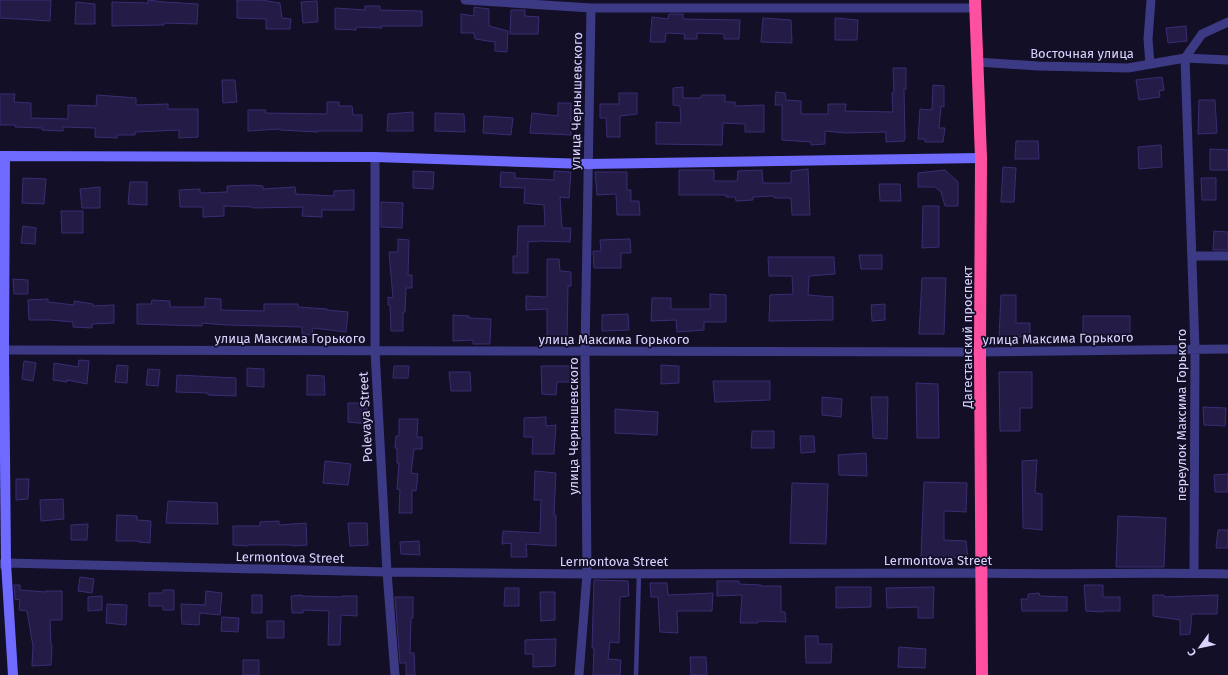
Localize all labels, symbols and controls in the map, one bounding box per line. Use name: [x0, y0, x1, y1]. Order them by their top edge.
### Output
street label: улица Чернышевского: [568, 32, 585, 170]
street label: Восточная улица: [1030, 46, 1134, 61]
street label: Дагестанский проспект: [960, 266, 975, 409]
street label: переулок Максима Горького: [1174, 329, 1189, 501]
street label: улица Максима Горького: [982, 330, 1134, 347]
street label: улица Максима Горького: [214, 331, 366, 346]
street label: улица Максима Горького: [538, 332, 690, 347]
street label: улица Чернышевского: [566, 357, 581, 495]
street label: Polevaya Street: [356, 371, 375, 463]
street label: Lermontova Street: [236, 549, 345, 566]
street label: Lermontova Street: [884, 553, 993, 568]
street label: Lermontova Street: [560, 554, 669, 569]
north arrow: [1180, 627, 1220, 667]
text: С: [1184, 645, 1199, 658]

